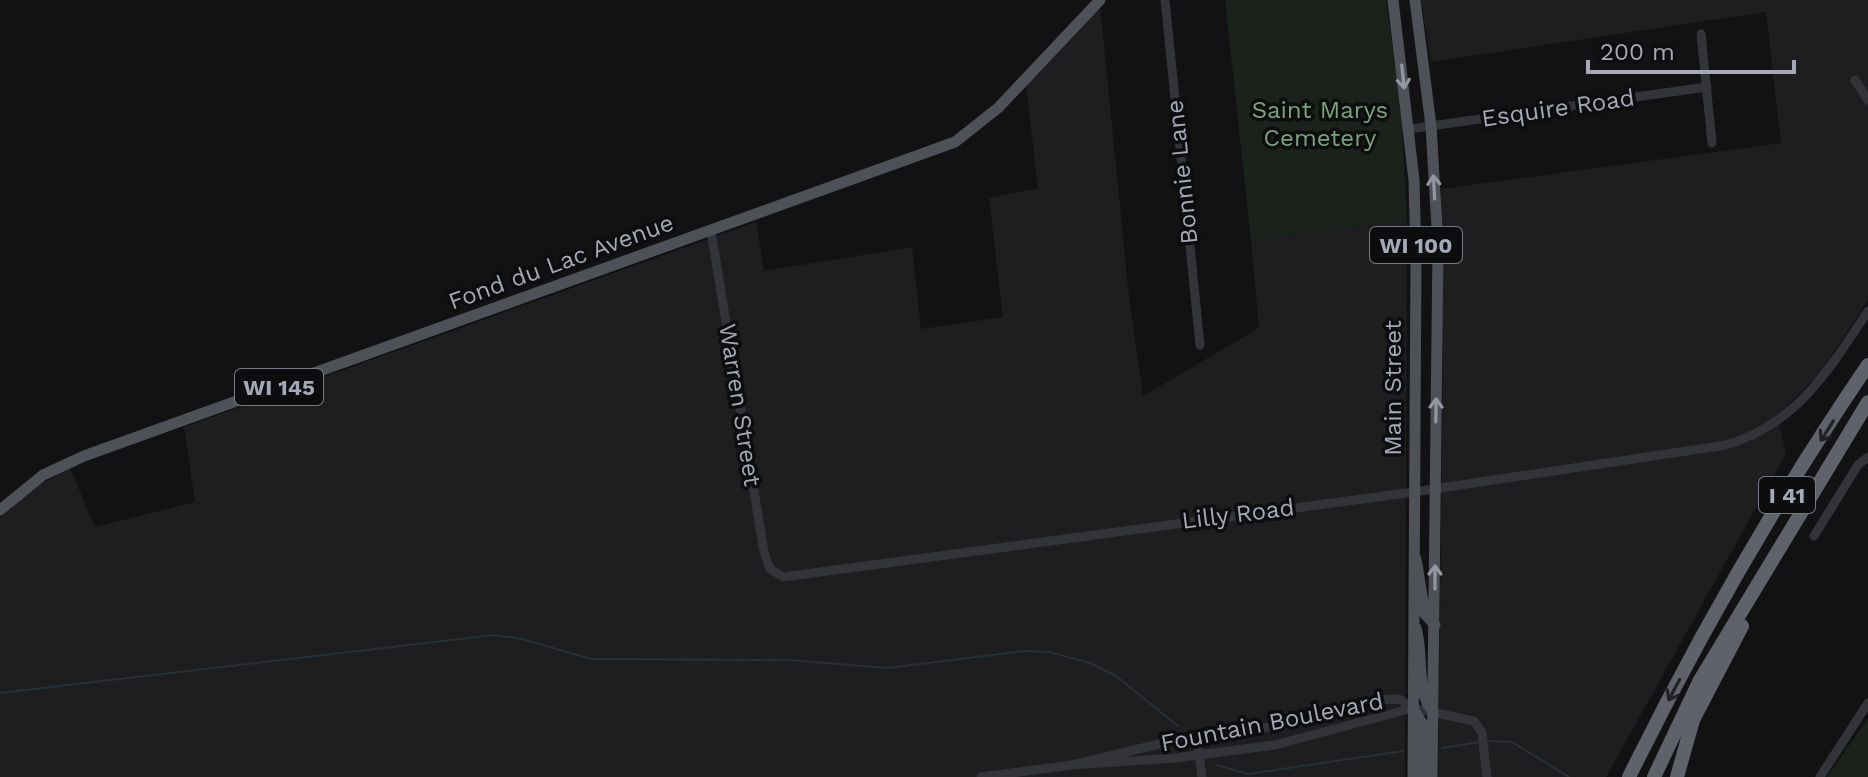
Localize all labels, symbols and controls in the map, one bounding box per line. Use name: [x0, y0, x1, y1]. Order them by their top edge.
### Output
scale bar: [1588, 24, 1794, 74]
text: 200 m: [1600, 38, 1675, 66]
one-way arrow: [1396, 63, 1411, 90]
street label: Esquire Road: [1480, 83, 1636, 133]
park label: Saint Marys Cemetery: [1252, 96, 1388, 152]
street label: Bonnie Lane: [1161, 99, 1203, 245]
one-way arrow: [1427, 174, 1442, 201]
street label: Fond du Lac Avenue: [445, 208, 677, 316]
road number: WI 100: [1370, 227, 1462, 263]
street label: Main Street: [1379, 320, 1407, 456]
street label: Warren Street: [713, 322, 767, 488]
road number: WI 145: [235, 369, 323, 405]
one-way arrow: [1428, 397, 1444, 424]
one-way arrow: [1818, 420, 1835, 442]
road number: I 41: [1759, 477, 1815, 513]
street label: Lilly Road: [1180, 493, 1296, 535]
one-way arrow: [1427, 564, 1443, 591]
one-way arrow: [1666, 677, 1682, 701]
street label: Fountain Boulevard: [1158, 687, 1386, 757]

